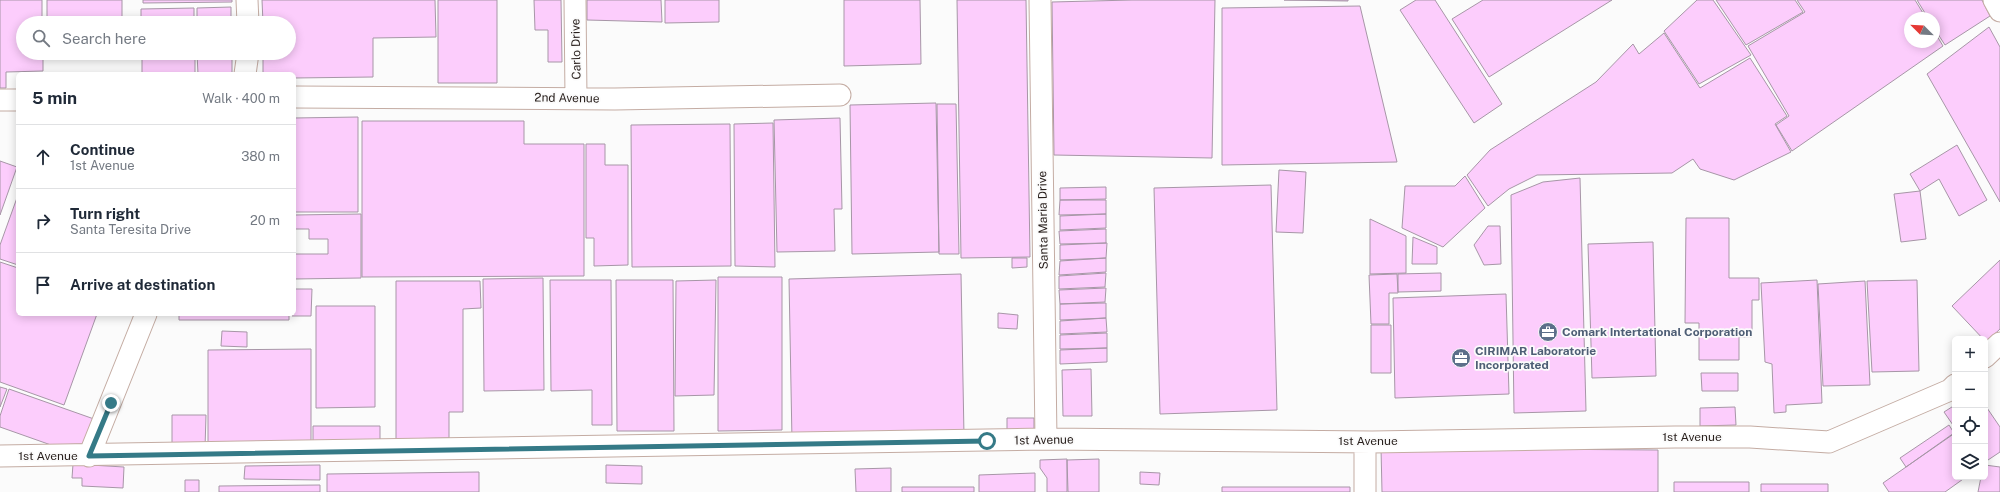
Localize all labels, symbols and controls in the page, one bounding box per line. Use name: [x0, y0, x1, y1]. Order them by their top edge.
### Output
north arrow: [1904, 12, 1940, 48]
search box: [16, 16, 296, 60]
street label: Carlo Drive: [568, 18, 584, 80]
icon: search: [30, 27, 52, 49]
text: Search here: [62, 30, 146, 47]
text: 5 min: [32, 88, 77, 108]
street label: 2nd Avenue: [534, 90, 600, 106]
text: Walk · 400 m: [202, 91, 280, 106]
text: Continue: [70, 141, 135, 158]
icon: ahead: [32, 146, 54, 168]
text: 380 m: [241, 149, 280, 164]
text: 1st Avenue: [70, 158, 135, 173]
street label: Santa Maria Drive: [1035, 170, 1051, 269]
text: Turn right: [70, 205, 140, 222]
icon: right: [32, 210, 54, 232]
text: 20 m: [250, 213, 280, 228]
text: Santa Teresita Drive: [70, 222, 191, 237]
icon: arrive: [32, 274, 54, 296]
text: Arrive at destination: [70, 276, 215, 293]
office icon: Comark Intertational Corporation: [1537, 321, 1559, 343]
place label: Comark Intertational Corporation: [1562, 325, 1752, 339]
map controls: [1952, 336, 1988, 480]
button: +: [1952, 336, 1988, 372]
place label: CIRIMAR Laboratorie Incorporated: [1475, 344, 1596, 372]
office icon: CIRIMAR Laboratorie Incorporated: [1450, 347, 1472, 369]
button: −: [1952, 372, 1988, 408]
route end: [102, 394, 120, 412]
button: locate: [1952, 408, 1988, 444]
street label: 1st Avenue: [1662, 430, 1722, 444]
route start: [978, 432, 996, 450]
street label: 1st Avenue: [1014, 432, 1074, 448]
street label: 1st Avenue: [1338, 434, 1398, 448]
button: layers: [1952, 444, 1988, 480]
street label: 1st Avenue: [18, 449, 78, 463]

